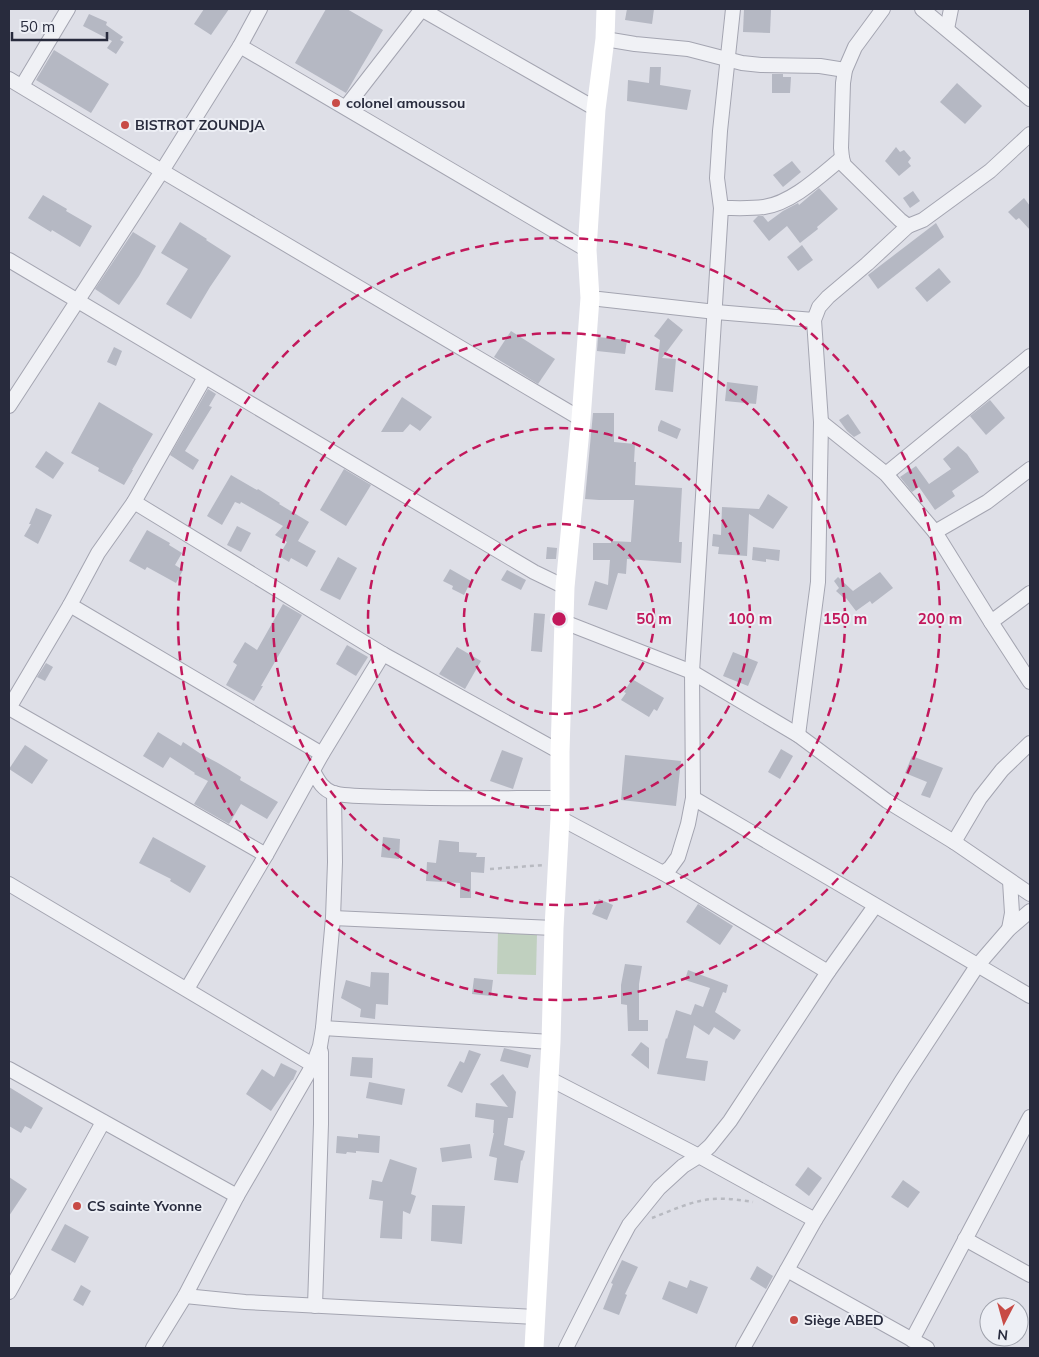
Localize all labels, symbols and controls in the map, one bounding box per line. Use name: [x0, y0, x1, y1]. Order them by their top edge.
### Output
scale bar: [12, 10, 108, 42]
text: 50 m: [20, 17, 55, 36]
place label: colonel amoussou: [346, 94, 465, 112]
marker: colonel amoussou: [330, 97, 342, 109]
place label: BISTROT ZOUNDJA: [135, 116, 265, 134]
marker: BISTROT ZOUNDJA: [119, 119, 131, 131]
text: 50 m: [636, 609, 672, 628]
text: 100 m: [728, 609, 772, 628]
text: 150 m: [823, 609, 867, 628]
text: 200 m: [918, 609, 962, 628]
centre of rings: [550, 610, 568, 628]
place label: CS sainte Yvonne: [87, 1197, 202, 1215]
marker: CS sainte Yvonne: [71, 1200, 83, 1212]
north arrow: [979, 1297, 1029, 1347]
place label: Siège ABED: [804, 1311, 884, 1329]
marker: Siège ABED: [788, 1314, 800, 1326]
text: N: [996, 1325, 1009, 1344]

